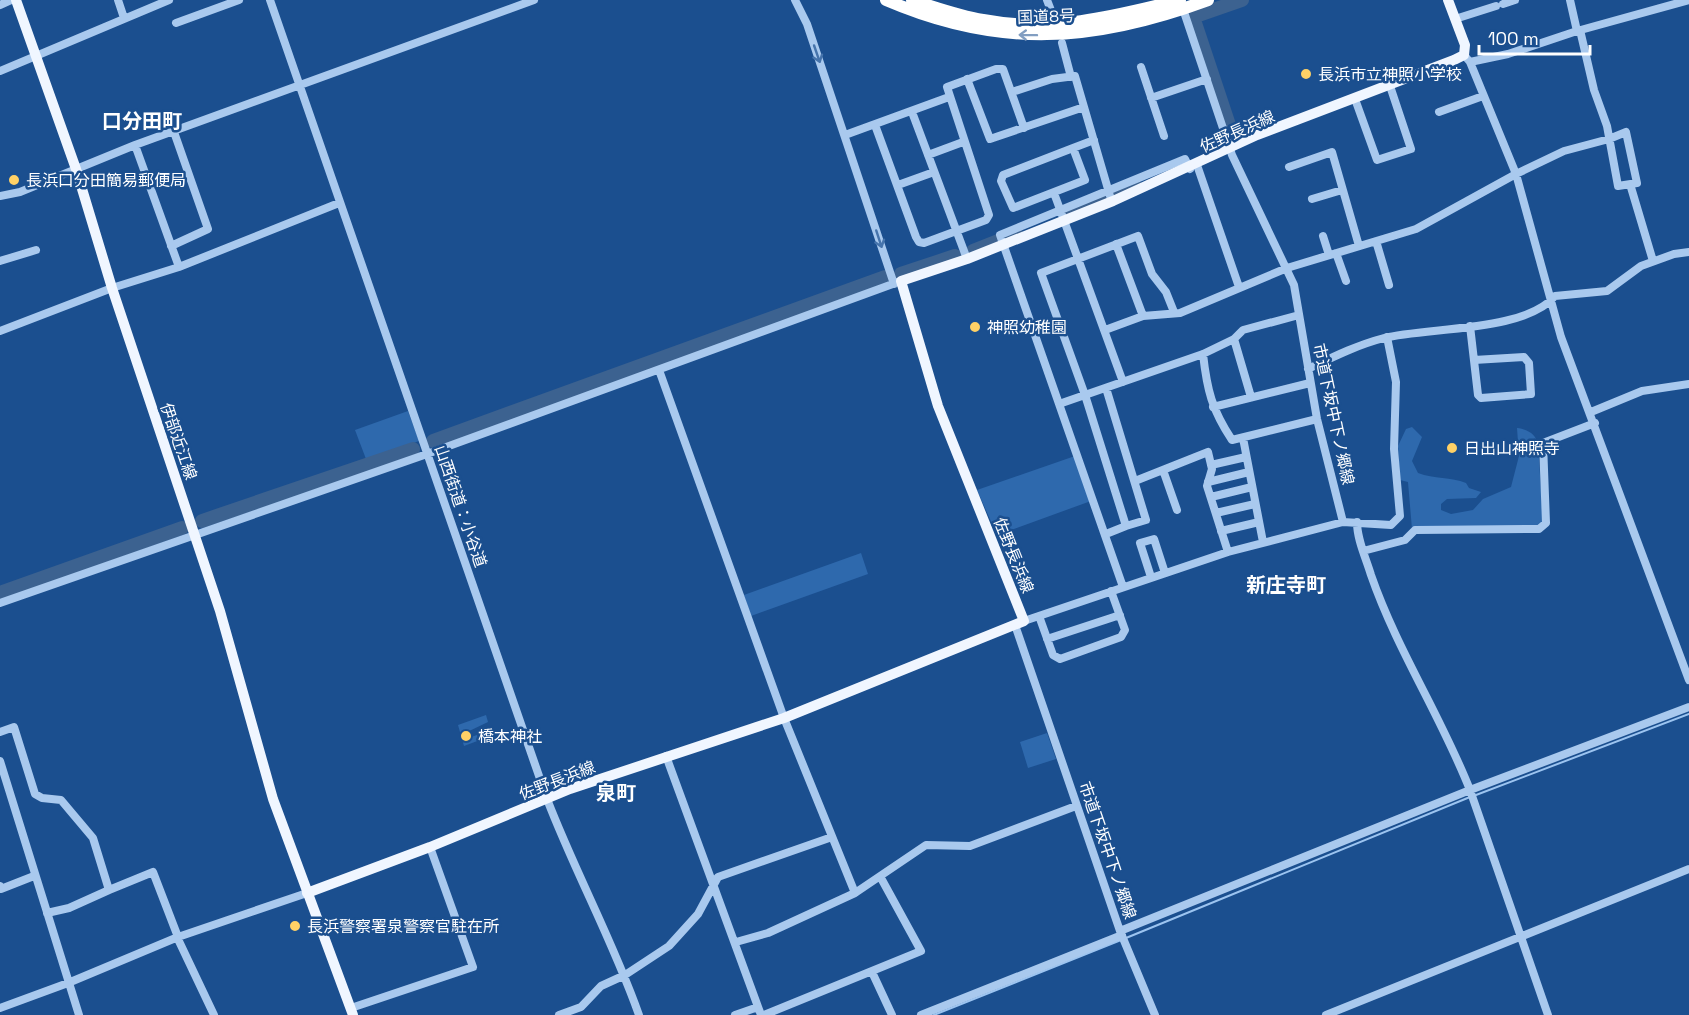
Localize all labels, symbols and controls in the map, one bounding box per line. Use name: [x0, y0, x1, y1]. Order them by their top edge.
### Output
street label: 国道8号: [1017, 5, 1075, 28]
scale bar: [1479, 18, 1590, 56]
text: 100 m: [1488, 27, 1539, 50]
one-way arrow: [1019, 29, 1039, 41]
one-way arrow: [813, 44, 824, 63]
place label: 長浜市立神照小学校: [1318, 64, 1462, 85]
marker: 長浜市立神照小学校: [1299, 67, 1313, 81]
street label: 佐野長浜線: [1196, 106, 1278, 157]
district label: 口分田町: [102, 108, 182, 134]
place label: 長浜口分田簡易郵便局: [26, 170, 186, 191]
marker: 長浜口分田簡易郵便局: [7, 173, 21, 187]
one-way arrow: [874, 229, 885, 248]
place label: 神照幼稚園: [987, 317, 1067, 338]
marker: 神照幼稚園: [968, 320, 982, 334]
street label: 市道下坂中下ノ郷線: [1308, 341, 1359, 487]
street label: 伊部近江線: [156, 400, 201, 482]
place label: 日出山神照寺: [1464, 438, 1560, 459]
marker: 日出山神照寺: [1445, 441, 1459, 455]
street label: 山西街道：小谷道: [430, 442, 491, 570]
street label: 佐野長浜線: [989, 514, 1038, 596]
district label: 新庄寺町: [1246, 572, 1326, 598]
place label: 橋本神社: [478, 726, 542, 747]
marker: 橋本神社: [459, 729, 473, 743]
street label: 佐野長浜線: [516, 756, 598, 805]
street label: 市道下坂中下ノ郷線: [1074, 779, 1141, 922]
district label: 泉町: [596, 780, 636, 806]
place label: 長浜警察署泉警察官駐在所: [307, 916, 499, 937]
marker: 長浜警察署泉警察官駐在所: [288, 919, 302, 933]

